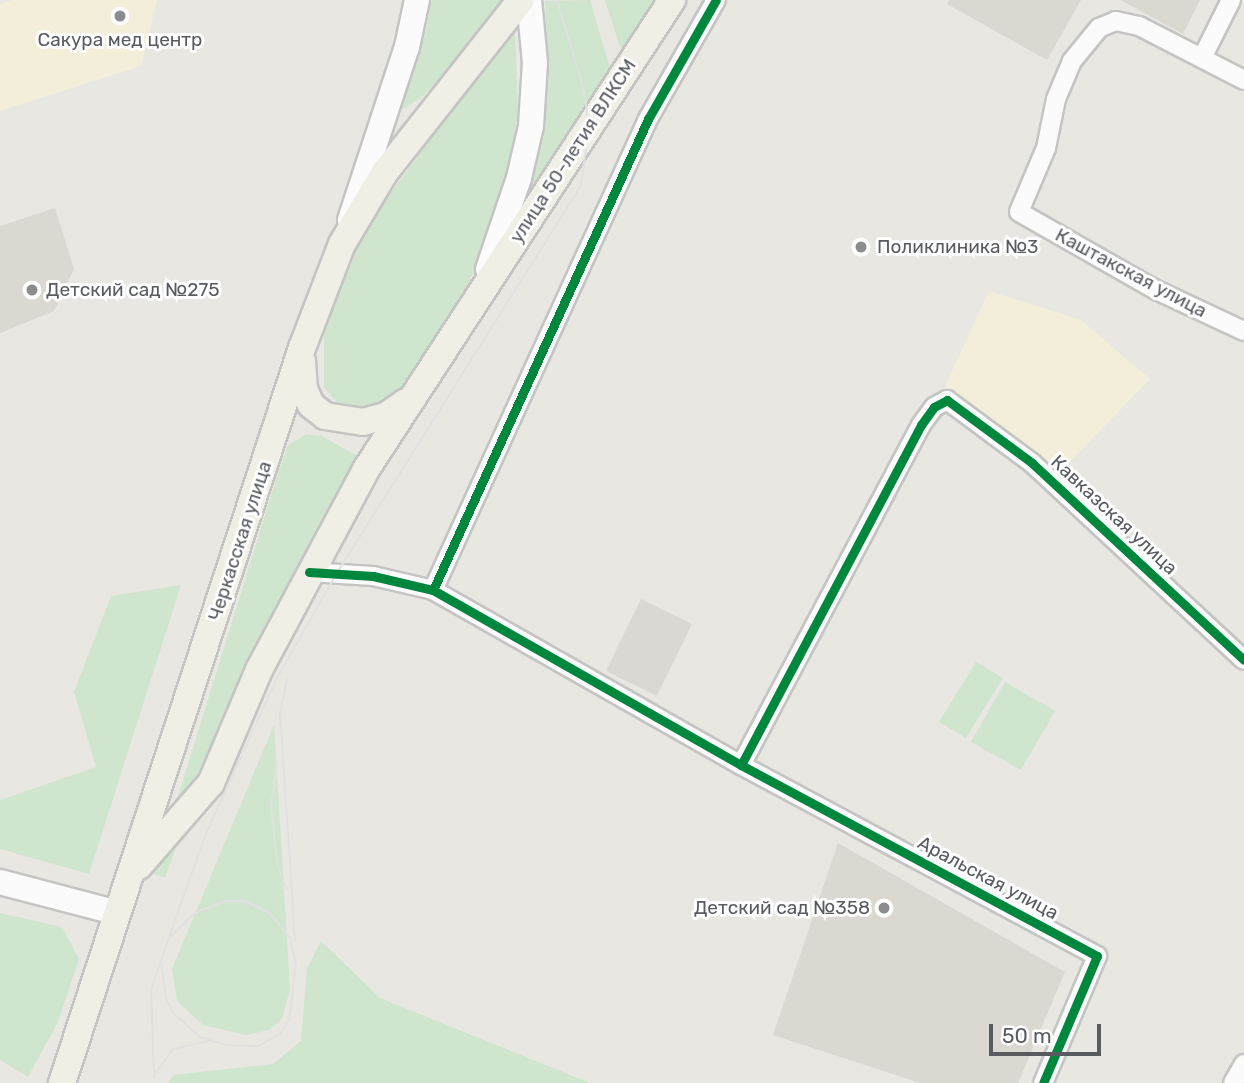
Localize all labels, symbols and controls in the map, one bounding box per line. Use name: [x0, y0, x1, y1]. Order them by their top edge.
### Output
marker: Сакура мед центр: [110, 6, 130, 26]
place label: Сакура мед центр: [38, 29, 202, 51]
street label: улица 50-летия ВЛКСМ: [505, 55, 641, 247]
street label: Каштакская улица: [1051, 223, 1211, 323]
place label: Поликлиника №3: [877, 236, 1039, 258]
marker: Поликлиника №3: [851, 237, 871, 257]
place label: Детский сад №275: [46, 279, 219, 301]
marker: Детский сад №275: [24, 282, 40, 298]
street label: Кавказская улица: [1046, 451, 1182, 579]
street label: Черкасская улица: [203, 458, 277, 624]
street label: Аральская улица: [914, 831, 1062, 925]
place label: Детский сад №358: [694, 897, 870, 919]
marker: Детский сад №358: [876, 900, 892, 916]
scale bar: [992, 1010, 1104, 1054]
text: 50 m: [1002, 1023, 1052, 1048]

